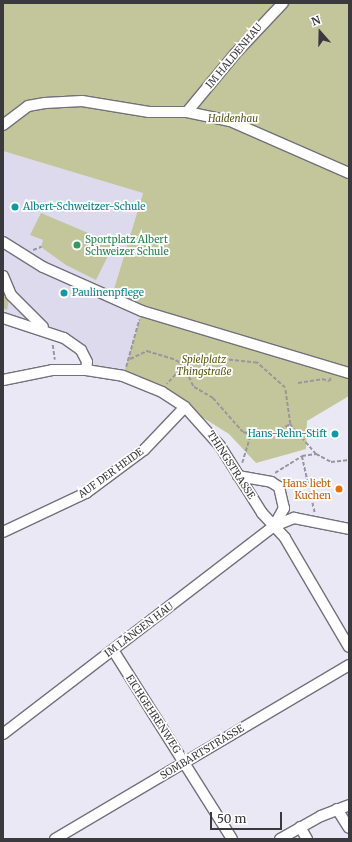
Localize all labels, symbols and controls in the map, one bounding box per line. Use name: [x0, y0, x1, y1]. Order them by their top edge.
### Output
north arrow: [300, 12, 340, 52]
text: N: [309, 13, 322, 29]
street label: IM HALDENHAU: [203, 21, 265, 91]
park label: Haldenhau: [208, 113, 258, 125]
place label: Albert-Schweitzer-Schule: [23, 201, 146, 213]
marker: Albert-Schweitzer-Schule: [10, 202, 20, 212]
place label: Sportplatz Albert Schweizer Schule: [85, 233, 169, 256]
marker: Sportplatz Albert Schweizer Schule: [72, 240, 82, 250]
place label: Paulinenpflege: [72, 287, 144, 299]
marker: Paulinenpflege: [59, 288, 69, 298]
park label: Spielplatz Thingstraße: [177, 353, 231, 376]
place label: Hans-Rehn-Stift: [248, 428, 327, 440]
street label: THINGSTRASSE: [205, 429, 257, 501]
marker: Hans-Rehn-Stift: [330, 429, 340, 439]
street label: AUF DER HEIDE: [76, 445, 146, 501]
place label: Hans liebt Kuchen: [282, 477, 331, 500]
marker: Hans liebt Kuchen: [334, 484, 344, 494]
street label: IM LANGEN HAU: [102, 600, 176, 660]
street label: EICHGEHRENWEG: [123, 673, 183, 755]
street label: SOMBARTSTRASSE: [158, 722, 246, 782]
scale bar: [212, 804, 284, 830]
text: 50 m: [217, 811, 246, 826]

